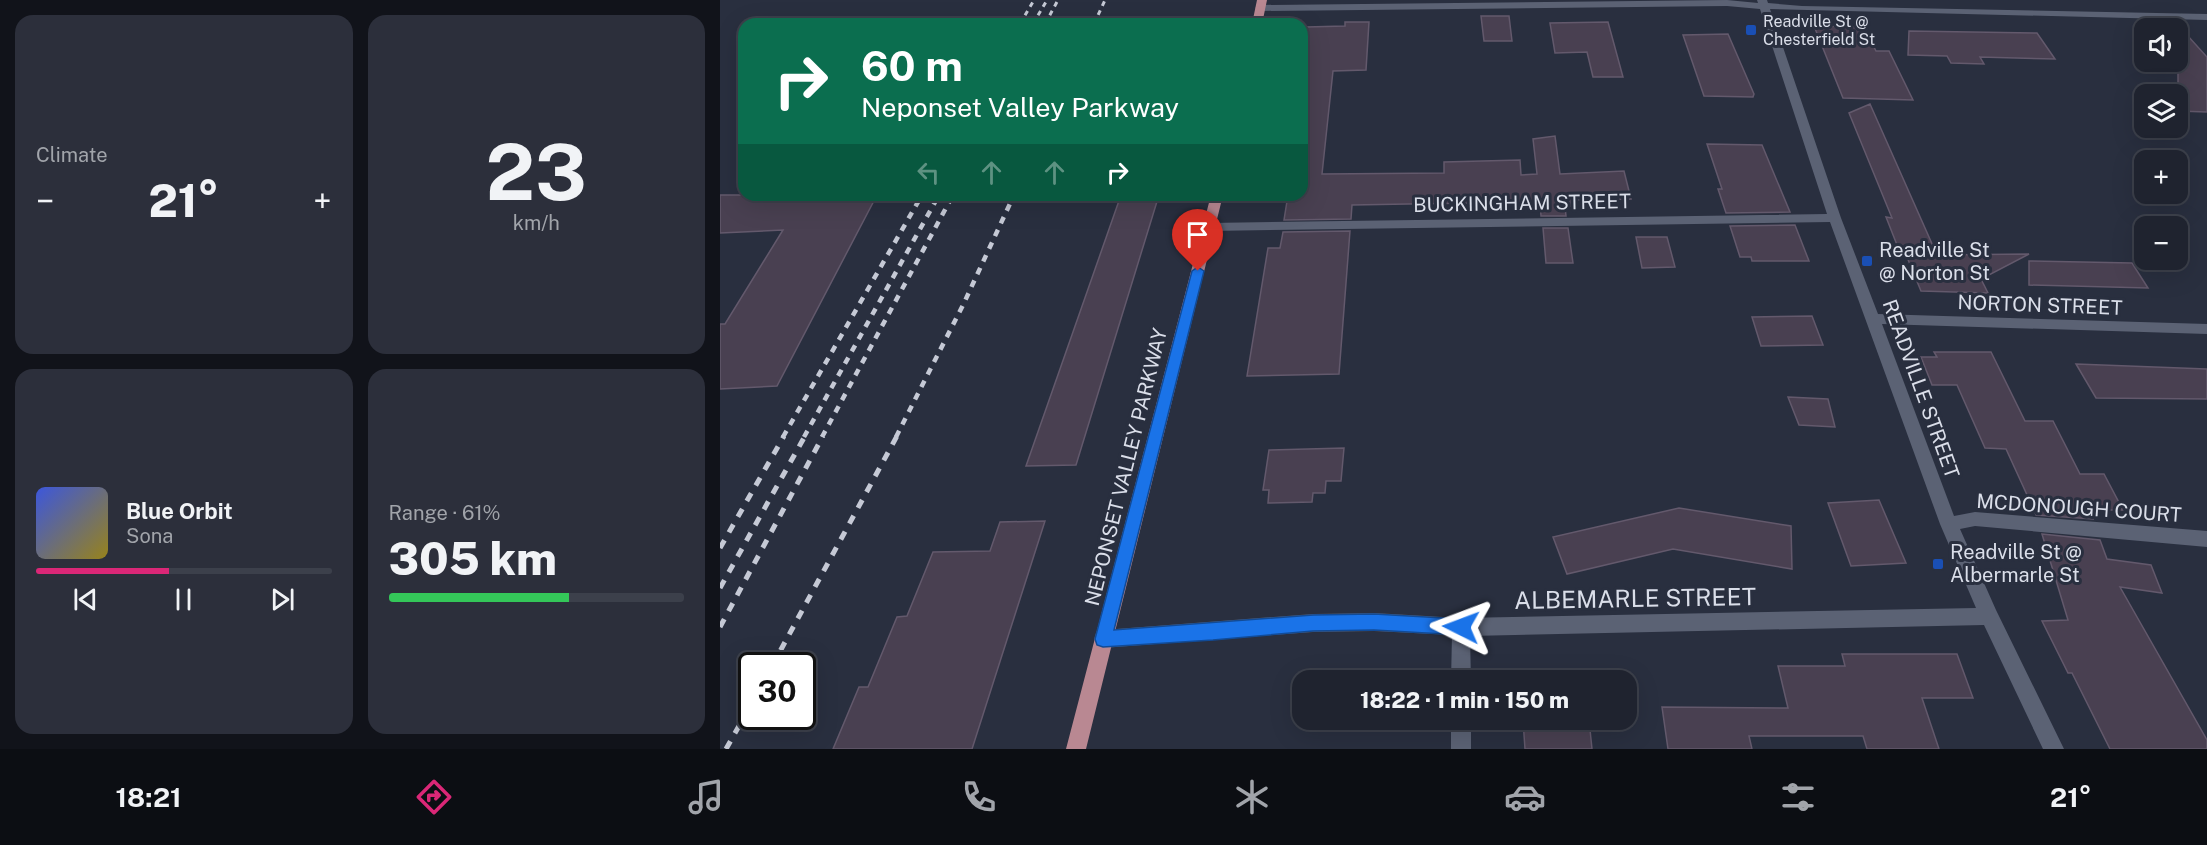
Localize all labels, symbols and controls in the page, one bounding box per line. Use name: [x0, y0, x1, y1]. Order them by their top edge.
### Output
place label: Readville St @ Chesterfield St: [1763, 12, 1875, 49]
map controls: [2134, 18, 2188, 270]
button: sound: [2134, 18, 2188, 72]
marker: Readville St @ Chesterfield St: [1744, 23, 1758, 37]
text: 60 m: [861, 41, 963, 90]
icon: right: [762, 42, 840, 120]
button: layers: [2134, 84, 2188, 138]
text: Neponset Valley Parkway: [861, 91, 1179, 123]
text: 23: [486, 126, 587, 218]
text: Climate: [36, 143, 108, 167]
button: +: [2134, 150, 2188, 204]
icon: left: [912, 156, 945, 189]
icon: ahead: [975, 156, 1008, 189]
icon: ahead: [1038, 156, 1071, 189]
icon: right: [1101, 156, 1134, 189]
text: 21°: [148, 174, 219, 227]
text: −: [36, 182, 54, 220]
text: +: [313, 182, 331, 220]
street label: BUCKINGHAM STREET: [1413, 189, 1631, 217]
pin: [1172, 209, 1223, 271]
text: km/h: [513, 211, 560, 235]
button: −: [2134, 216, 2188, 270]
icon: arrive: [1181, 218, 1214, 251]
place label: Readville St @ Norton St: [1879, 238, 1990, 285]
marker: Readville St @ Norton St: [1860, 254, 1874, 268]
street label: NORTON STREET: [1957, 290, 2123, 320]
street label: READVILLE STREET: [1877, 296, 1965, 482]
street label: NEPONSET VALLEY PARKWAY: [1080, 326, 1172, 608]
street label: MCDONOUGH COURT: [1976, 489, 2183, 527]
text: Blue Orbit: [126, 498, 233, 524]
text: Range · 61%: [389, 501, 501, 525]
text: Sona: [126, 524, 173, 548]
text: 305 km: [389, 532, 557, 585]
place label: Readville St @ Albermarle St: [1950, 540, 2082, 587]
marker: Readville St @ Albermarle St: [1931, 557, 1945, 571]
street label: ALBEMARLE STREET: [1514, 582, 1756, 614]
icon: previous: [69, 583, 102, 616]
icon: pause: [167, 583, 200, 616]
icon: next: [266, 583, 299, 616]
position arrow: [1429, 595, 1493, 659]
speed limit sign: 30: [738, 652, 816, 730]
text: 18:22 · 1 min · 150 m: [1360, 687, 1569, 713]
icon: directions: [413, 776, 455, 818]
icon: music: [685, 776, 727, 818]
icon: phone: [958, 776, 1000, 818]
icon: climate: [1231, 776, 1273, 818]
icon: car: [1504, 776, 1546, 818]
icon: filters: [1777, 776, 1819, 818]
text: 18:21: [115, 781, 182, 813]
text: 21°: [2050, 781, 2092, 813]

